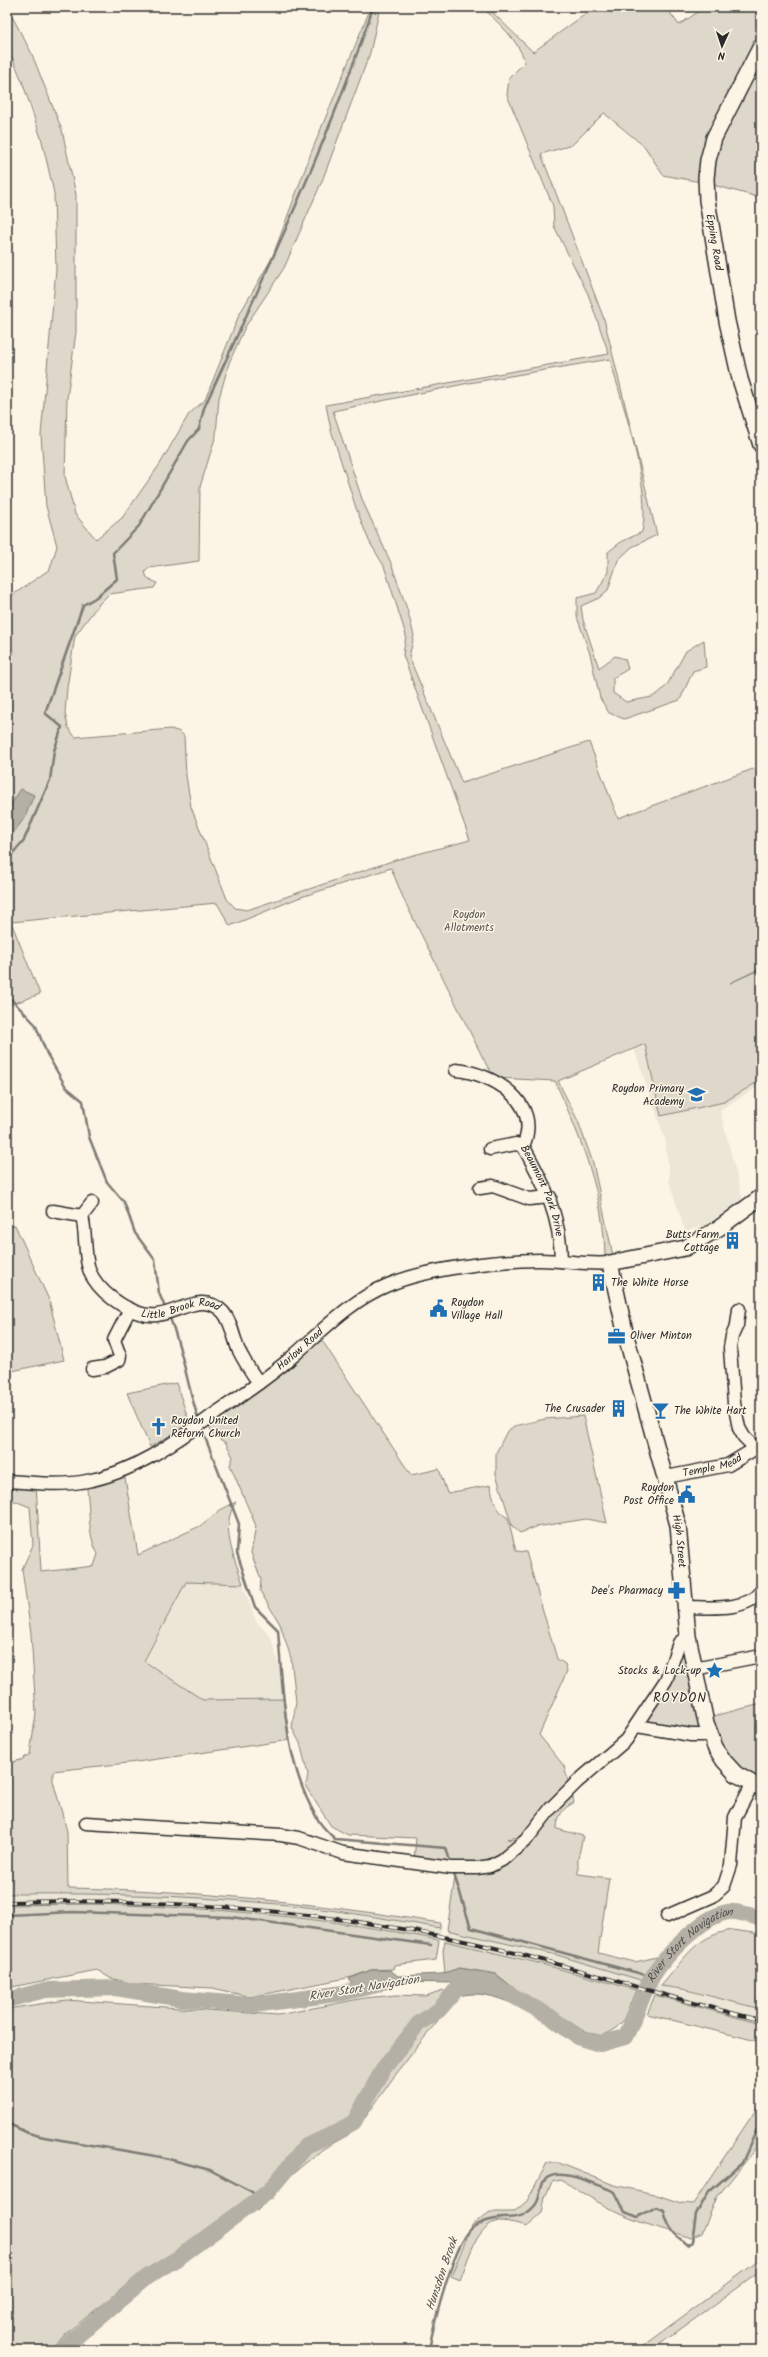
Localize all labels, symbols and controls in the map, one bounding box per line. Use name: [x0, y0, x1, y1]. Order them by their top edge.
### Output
north arrow: [702, 26, 742, 66]
text: N: [718, 46, 725, 64]
street label: Epping Road: [700, 212, 728, 272]
park label: Roydon Allotments: [444, 906, 494, 937]
place label: Roydon Primary Academy: [612, 1080, 685, 1111]
school or university icon: Roydon Primary Academy: [687, 1085, 707, 1105]
street label: Beaumont Park Drive: [515, 1142, 568, 1238]
place label: Butts Farm Cottage: [666, 1226, 719, 1257]
building icon: Butts Farm Cottage: [722, 1231, 742, 1251]
building icon: The White Horse: [588, 1273, 608, 1293]
place label: The White Horse: [611, 1274, 689, 1292]
street label: Little Brook Road: [139, 1294, 225, 1324]
place label: Roydon Village Hall: [451, 1294, 503, 1325]
public building icon: Roydon Village Hall: [428, 1299, 448, 1319]
street label: Harlow Road: [273, 1323, 328, 1375]
office icon: Oliver Minton: [607, 1326, 627, 1346]
place label: Oliver Minton: [630, 1327, 692, 1345]
building icon: The Crusader: [608, 1399, 628, 1419]
place label: The Crusader: [544, 1400, 606, 1418]
bar icon: The White Hart: [651, 1401, 671, 1421]
place label: The White Hart: [674, 1402, 747, 1420]
place label: Roydon United Reform Church: [171, 1412, 241, 1443]
church icon: Roydon United Reform Church: [148, 1417, 168, 1437]
street label: Temple Mead: [681, 1449, 746, 1483]
place label: Roydon Post Office: [623, 1479, 674, 1510]
public building icon: Roydon Post Office: [677, 1484, 697, 1504]
street label: High Street: [667, 1512, 691, 1569]
pharmacy icon: Dee's Pharmacy: [666, 1581, 686, 1601]
place label: Dee's Pharmacy: [591, 1582, 664, 1600]
place icon: Stocks & Lock-up: [704, 1661, 724, 1681]
place label: Stocks & Lock-up: [618, 1662, 702, 1680]
district label: ROYDON: [653, 1688, 707, 1709]
water label: River Stort Navigation: [642, 1902, 735, 1986]
water label: River Stort Navigation: [308, 1970, 422, 2006]
water label: Hunsdon Brook: [421, 2233, 464, 2313]

